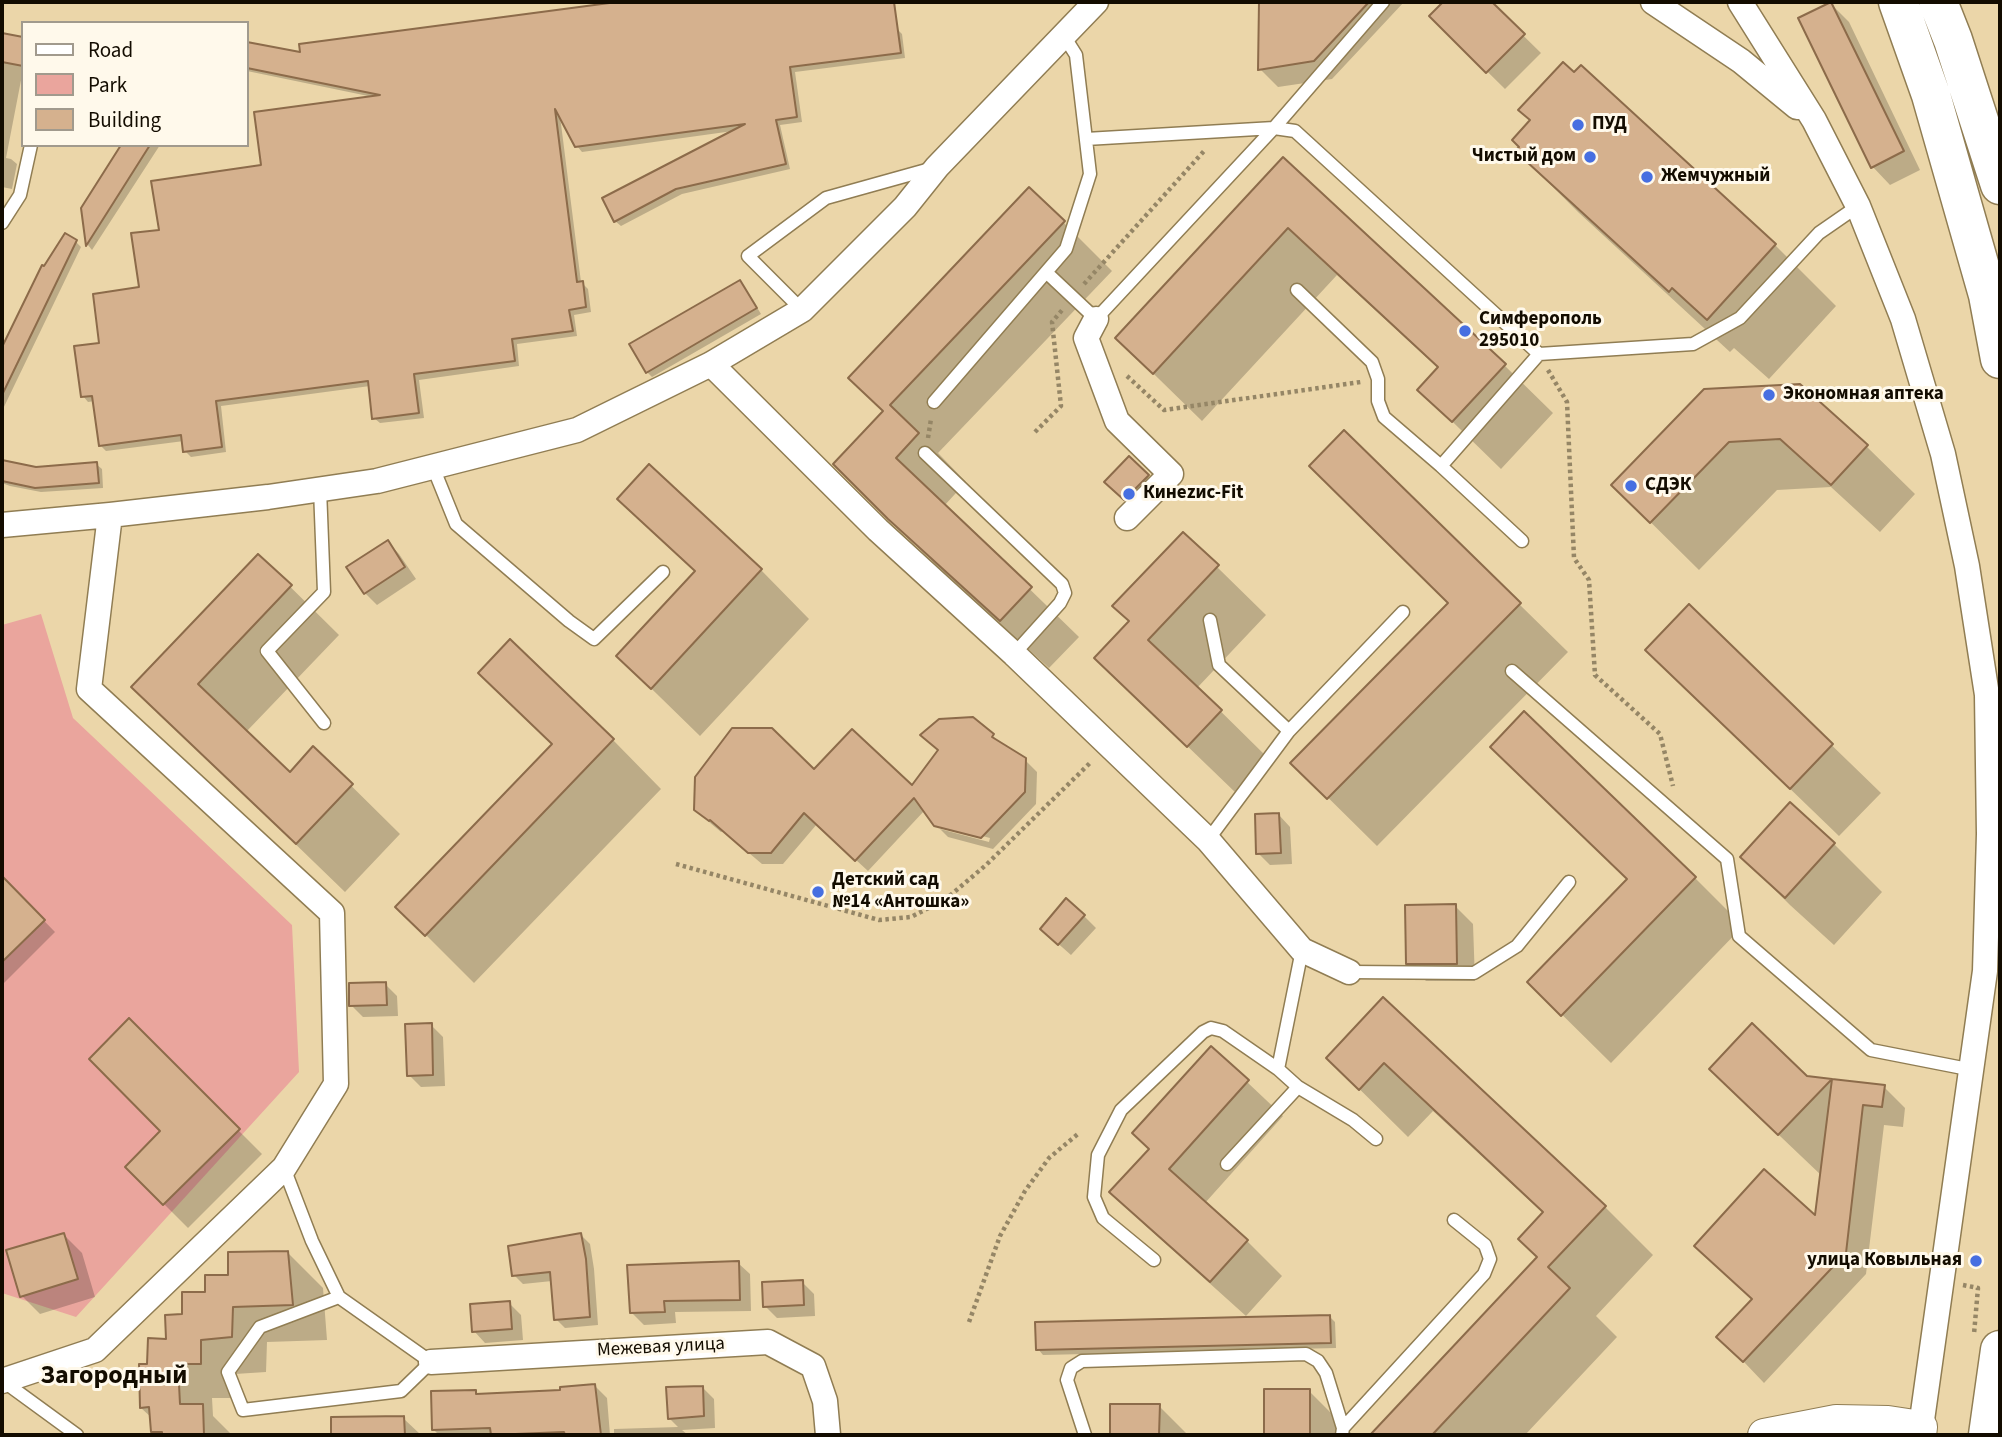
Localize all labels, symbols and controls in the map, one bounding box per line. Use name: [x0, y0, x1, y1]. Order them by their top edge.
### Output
legend: [21, 21, 248, 147]
text: Road: [88, 35, 133, 65]
text: Park: [88, 70, 127, 100]
text: Building: [88, 105, 161, 135]
place label: ПУД: [1592, 114, 1627, 136]
marker: ПУД: [1570, 117, 1586, 133]
place label: Чистый дом: [1472, 146, 1576, 168]
marker: Чистый дом: [1582, 149, 1598, 165]
place label: Жемчужный: [1661, 166, 1770, 188]
marker: Жемчужный: [1639, 169, 1655, 185]
place label: Симферополь 295010: [1479, 309, 1602, 353]
marker: Симферополь 295010: [1457, 323, 1473, 339]
place label: Экономная аптека: [1783, 384, 1944, 406]
marker: Экономная аптека: [1761, 387, 1777, 403]
place label: СДЭК: [1645, 475, 1692, 497]
marker: СДЭК: [1623, 478, 1639, 494]
place label: Кинеzис-Fit: [1143, 483, 1243, 505]
marker: Кинеzис-Fit: [1121, 486, 1137, 502]
place label: Детский сад №14 «Антошка»: [832, 870, 969, 914]
marker: Детский сад №14 «Антошка»: [810, 884, 826, 900]
place label: улица Ковыльная: [1807, 1250, 1962, 1272]
marker: улица Ковыльная: [1968, 1253, 1984, 1269]
street label: Межевая улица: [597, 1333, 725, 1363]
district label: Загородный: [41, 1361, 187, 1393]

